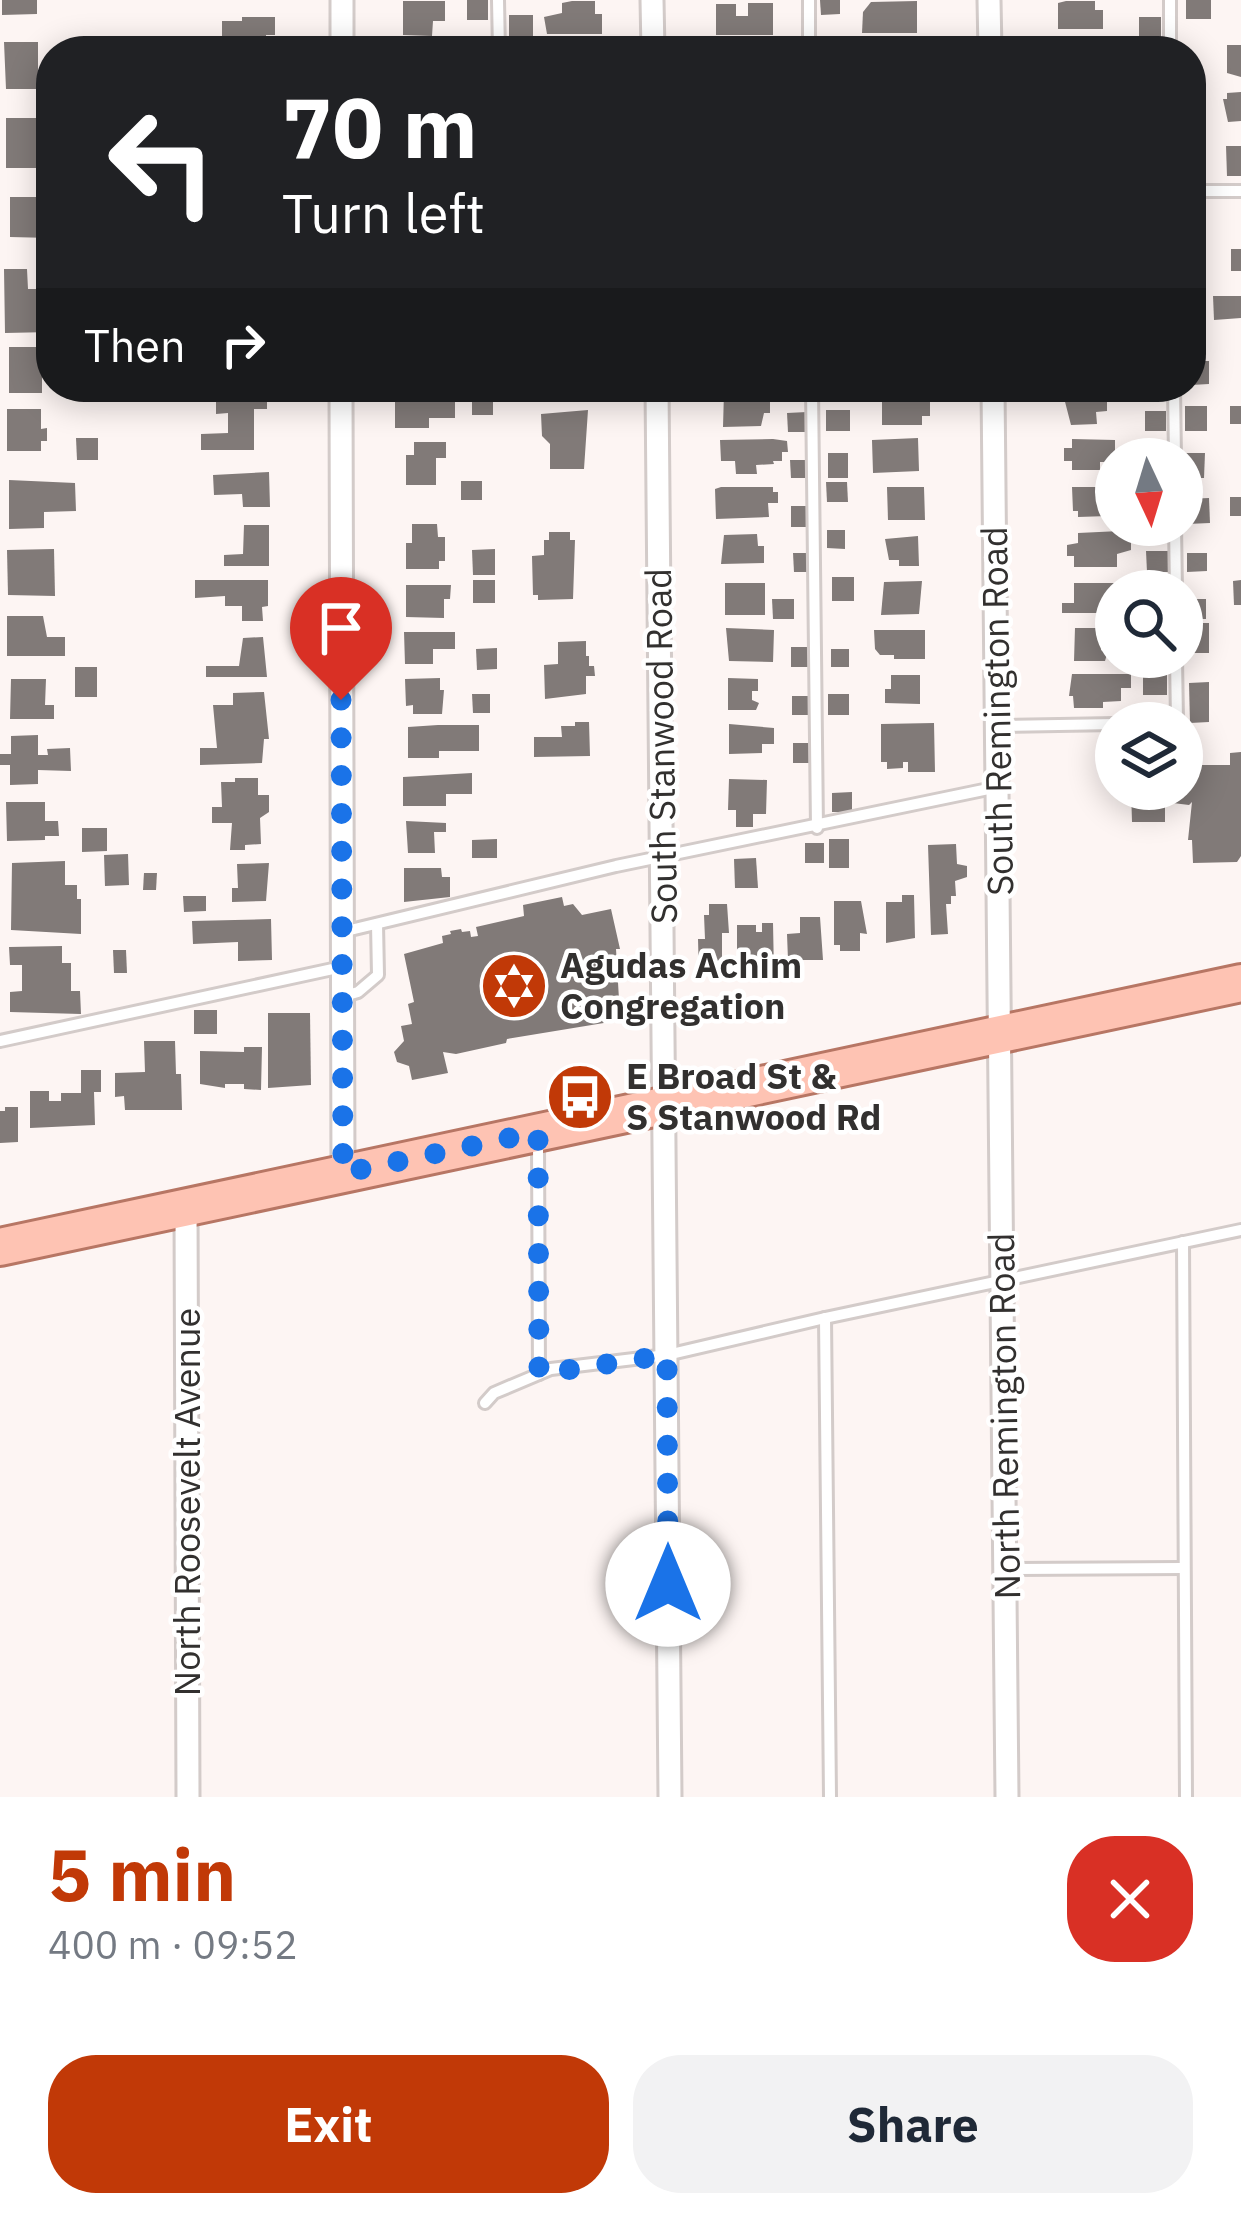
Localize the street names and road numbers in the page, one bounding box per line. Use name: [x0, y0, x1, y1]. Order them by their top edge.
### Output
street label: South Remington Road: [970, 526, 1023, 896]
street label: South Stanwood Road: [634, 568, 687, 924]
street label: North Remington Road: [977, 1232, 1030, 1600]
street label: North Roosevelt Avenue: [163, 1308, 210, 1696]

